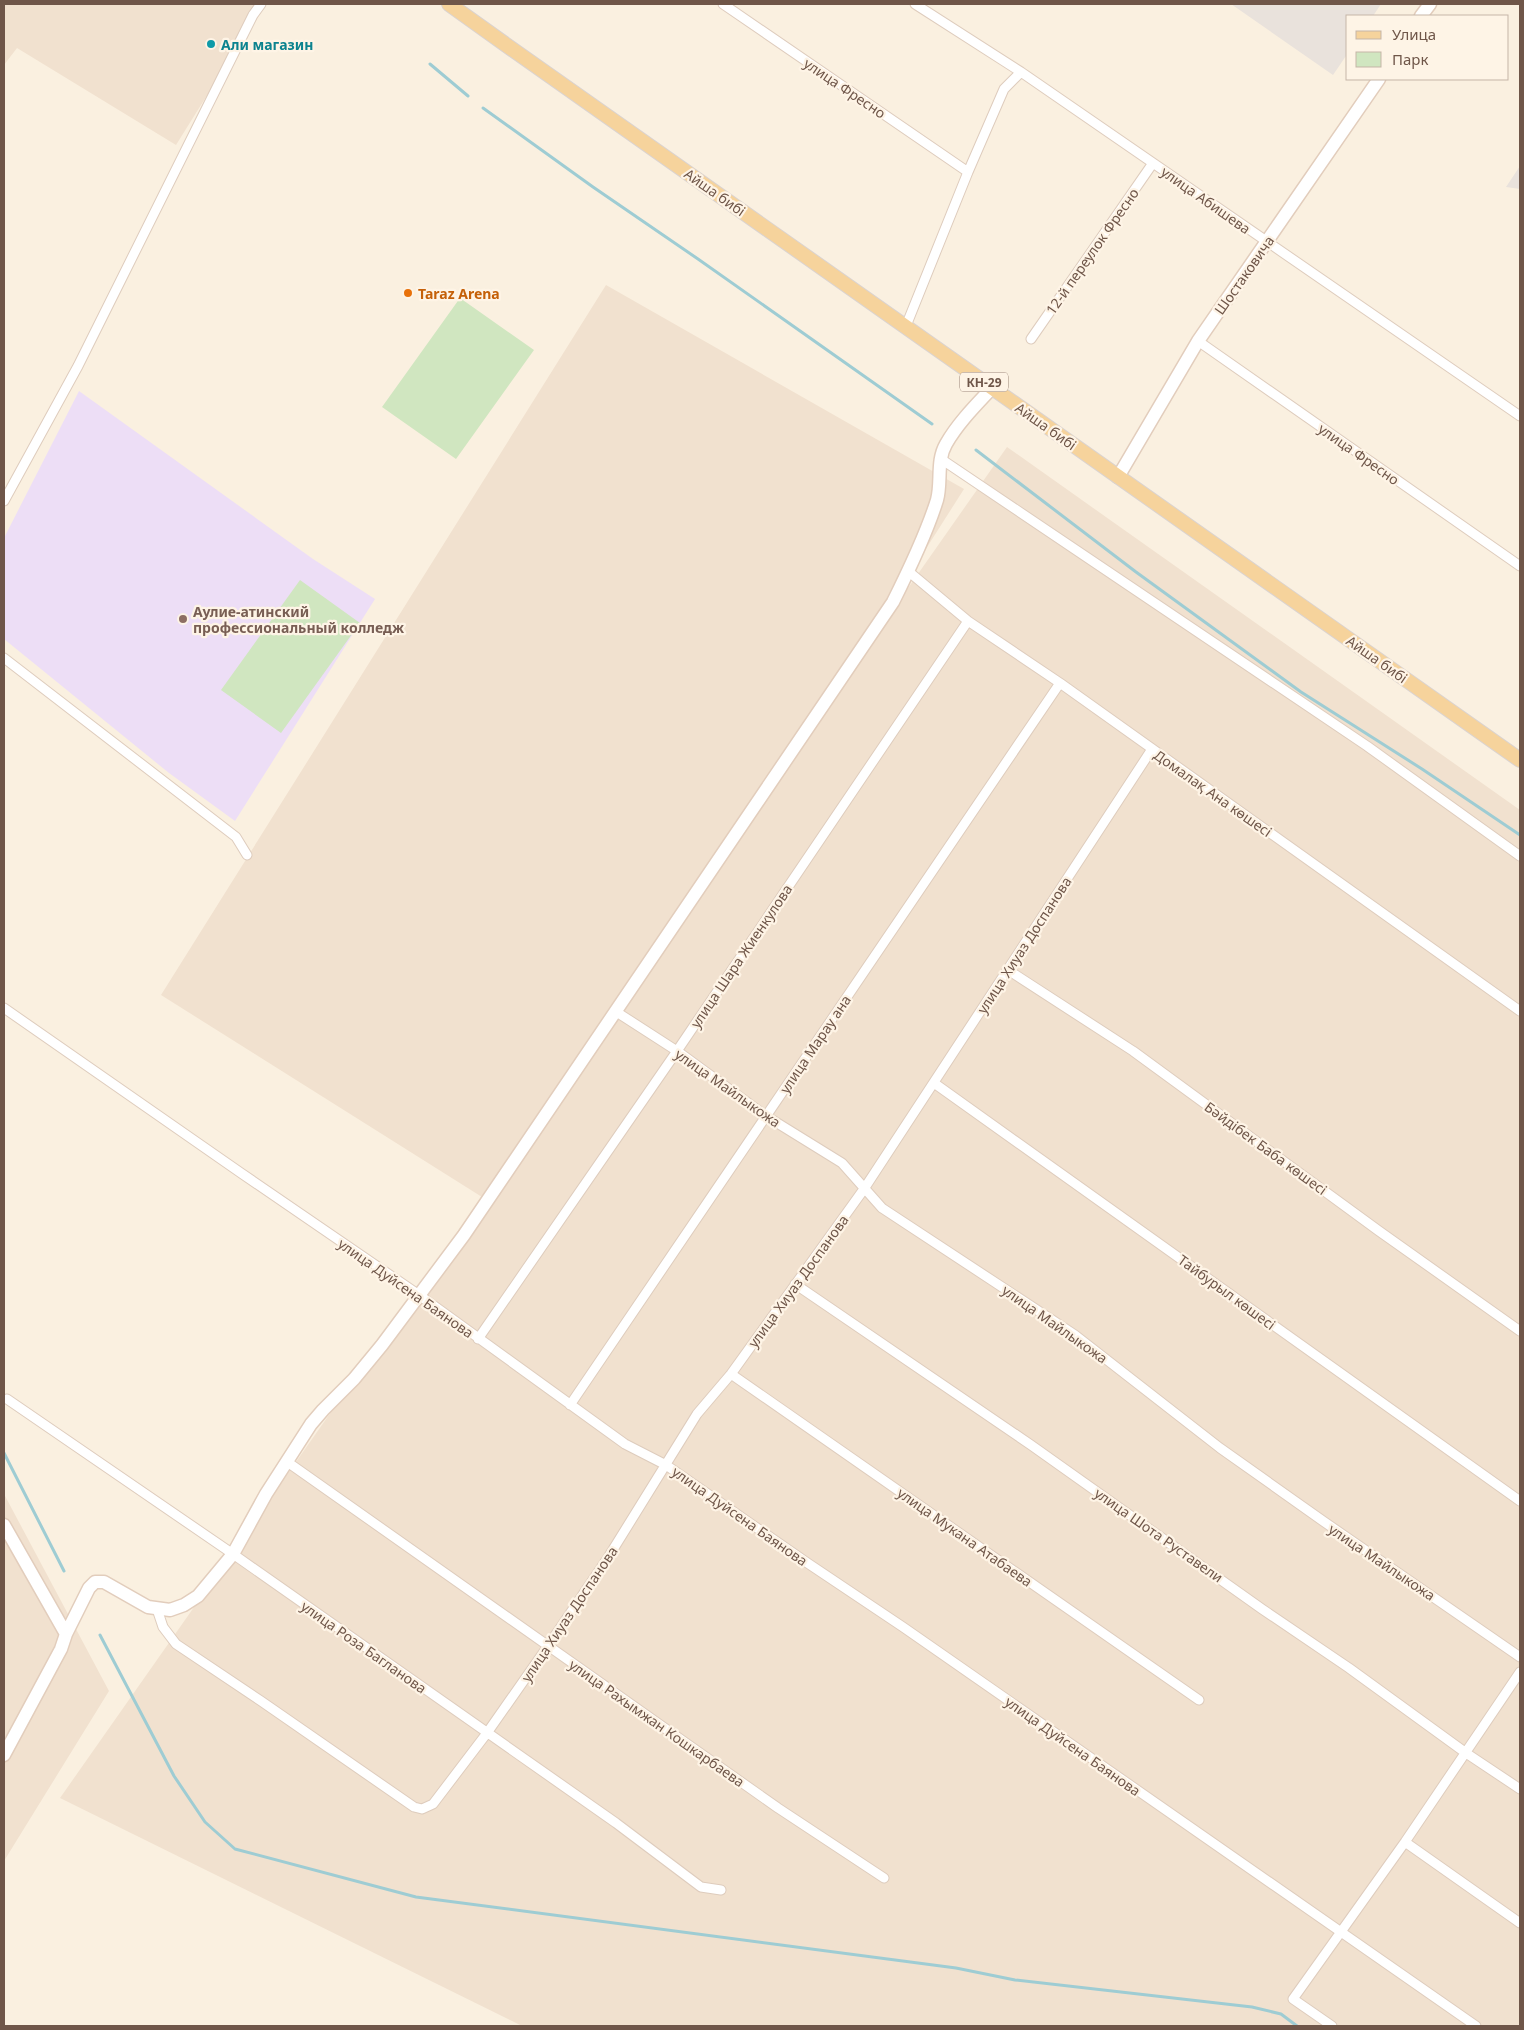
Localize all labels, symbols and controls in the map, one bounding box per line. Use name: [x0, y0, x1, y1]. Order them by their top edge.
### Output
legend: [1346, 15, 1509, 80]
text: Улица: [1392, 24, 1436, 44]
place label: Али магазин: [221, 35, 313, 54]
marker: Али магазин: [205, 38, 217, 50]
text: Парк: [1392, 49, 1428, 69]
street label: улица Фресно: [800, 54, 890, 122]
street label: улица Абишева: [1157, 162, 1255, 238]
street label: Айша бибі: [681, 164, 749, 220]
street label: 12-й переулок Фресно: [1041, 184, 1143, 318]
street label: Шостаковича: [1210, 232, 1278, 318]
place label: Taraz Arena: [418, 284, 500, 303]
marker: Taraz Arena: [402, 287, 414, 299]
road number: КН-29: [960, 372, 1008, 392]
street label: Айша бибі: [1012, 398, 1080, 454]
street label: улица Фресно: [1315, 419, 1403, 489]
place label: Аулие-атинский профессиональный колледж: [193, 602, 405, 637]
marker: Аулие-атинский профессиональный колледж: [177, 613, 189, 625]
street label: Айша бибі: [1343, 631, 1411, 687]
street label: Домалақ Ана көшесі: [1150, 745, 1276, 841]
street label: улица Хиуаз Доспанова: [973, 873, 1075, 1017]
street label: улица Шара Жиенкулова: [686, 881, 796, 1031]
street label: улица Марау ана: [775, 991, 855, 1097]
street label: улица Майлыкожа: [671, 1044, 785, 1132]
street label: Бәйдібек Баба көшесі: [1201, 1097, 1331, 1199]
street label: улица Хиуаз Доспанова: [743, 1211, 853, 1351]
street label: улица Дуйсена Баянова: [334, 1234, 478, 1342]
street label: Тайбурыл көшесі: [1174, 1250, 1280, 1334]
street label: улица Майлыкожа: [998, 1280, 1112, 1368]
street label: улица Дуйсена Баянова: [668, 1462, 812, 1570]
street label: улица Мукана Атабаева: [894, 1483, 1036, 1591]
street label: улица Шота Руставели: [1091, 1483, 1227, 1587]
street label: улица Майлыкожа: [1325, 1519, 1439, 1605]
street label: улица Хиуаз Доспанова: [516, 1542, 622, 1686]
street label: улица Роза Багланова: [298, 1597, 430, 1697]
street label: улица Рахымжан Кошкарбаева: [565, 1655, 749, 1791]
street label: улица Дуйсена Баянова: [1001, 1692, 1145, 1800]

